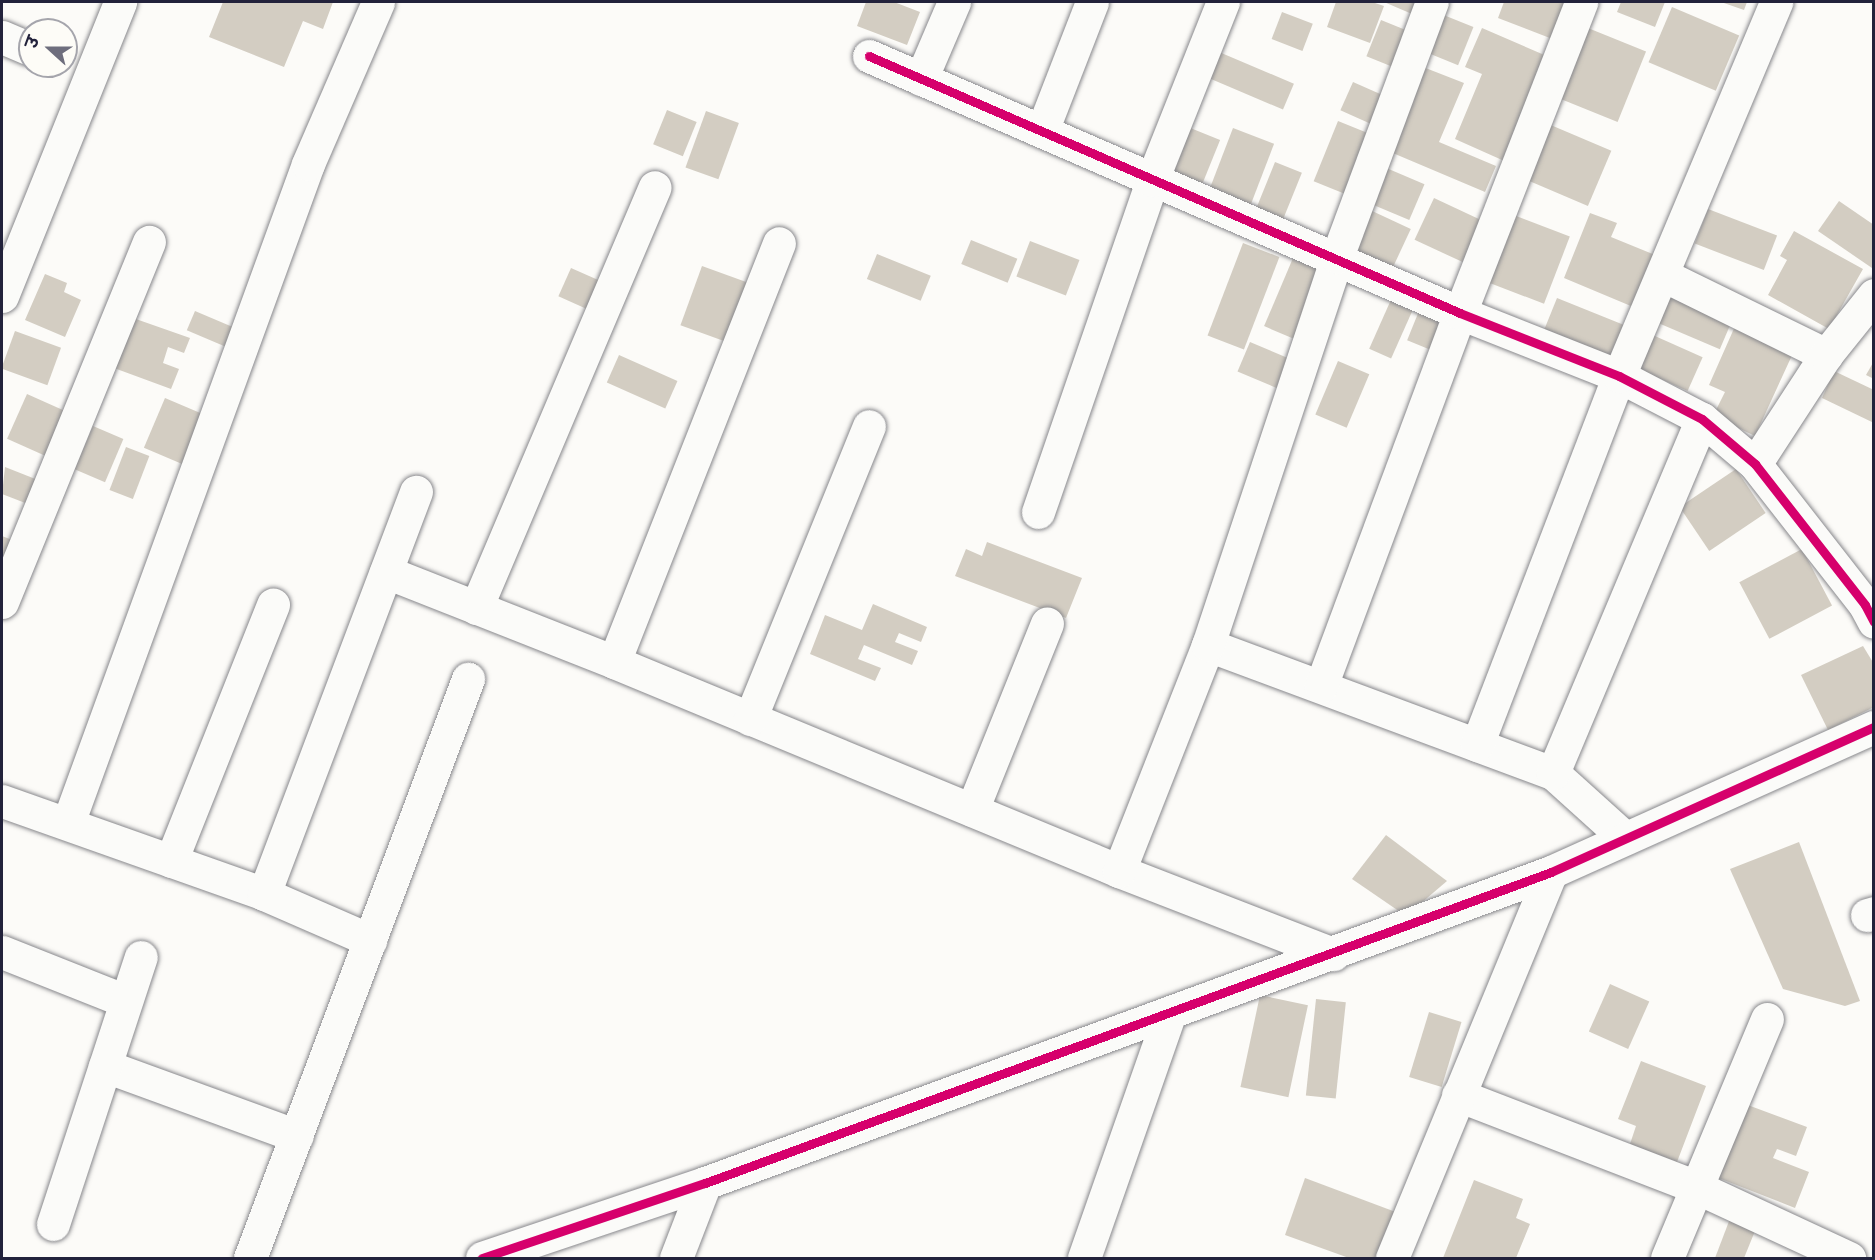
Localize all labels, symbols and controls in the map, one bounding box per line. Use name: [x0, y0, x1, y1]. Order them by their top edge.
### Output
north arrow: [18, 18, 78, 78]
text: उ: [22, 34, 43, 50]

